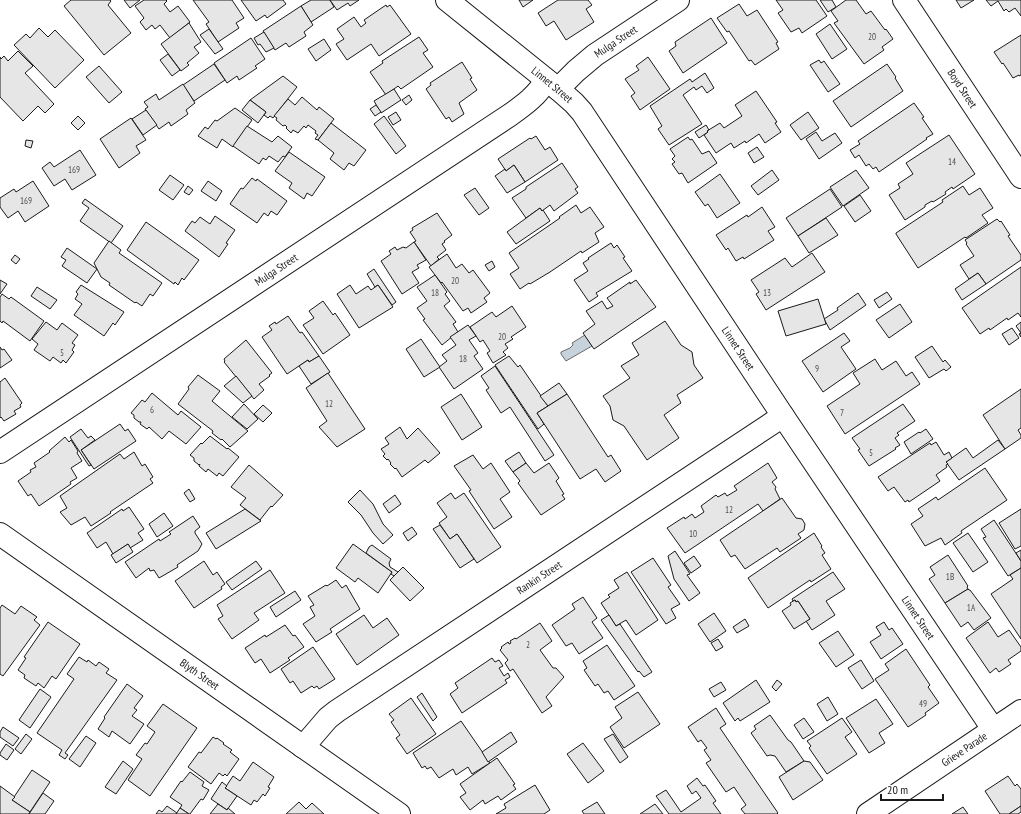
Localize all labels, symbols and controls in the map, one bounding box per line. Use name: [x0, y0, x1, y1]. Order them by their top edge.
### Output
street label: Mulga Street: [591, 22, 640, 61]
house number: 20: [868, 31, 876, 42]
street label: Linnet Street: [529, 64, 576, 106]
street label: Boyd Street: [945, 66, 980, 111]
house number: 14: [948, 156, 956, 167]
house number: 169: [68, 164, 80, 175]
house number: 169: [20, 195, 32, 206]
street label: Mulga Street: [252, 250, 300, 289]
house number: 20: [451, 275, 459, 286]
house number: 18: [431, 287, 439, 298]
house number: 13: [763, 287, 771, 298]
street label: Linnet Street: [719, 324, 758, 373]
house number: 20: [498, 331, 506, 342]
house number: 5: [60, 347, 64, 358]
house number: 18: [459, 353, 467, 364]
house number: 9: [815, 363, 819, 374]
house number: 12: [325, 398, 333, 409]
house number: 6: [150, 404, 154, 415]
house number: 7: [840, 407, 844, 418]
house number: 5: [869, 447, 873, 458]
house number: 12: [725, 504, 733, 515]
house number: 10: [689, 528, 697, 539]
street label: Rankin Street: [514, 557, 564, 597]
house number: 1B: [946, 571, 954, 582]
street label: Linnet Street: [899, 593, 938, 642]
house number: 1A: [967, 602, 976, 613]
house number: 2: [526, 639, 530, 650]
street label: Blyth Street: [177, 656, 222, 693]
house number: 49: [919, 698, 927, 709]
street label: Grieve Parade: [939, 729, 990, 770]
scale bar: [881, 776, 943, 802]
text: 20 m: [887, 782, 908, 797]

